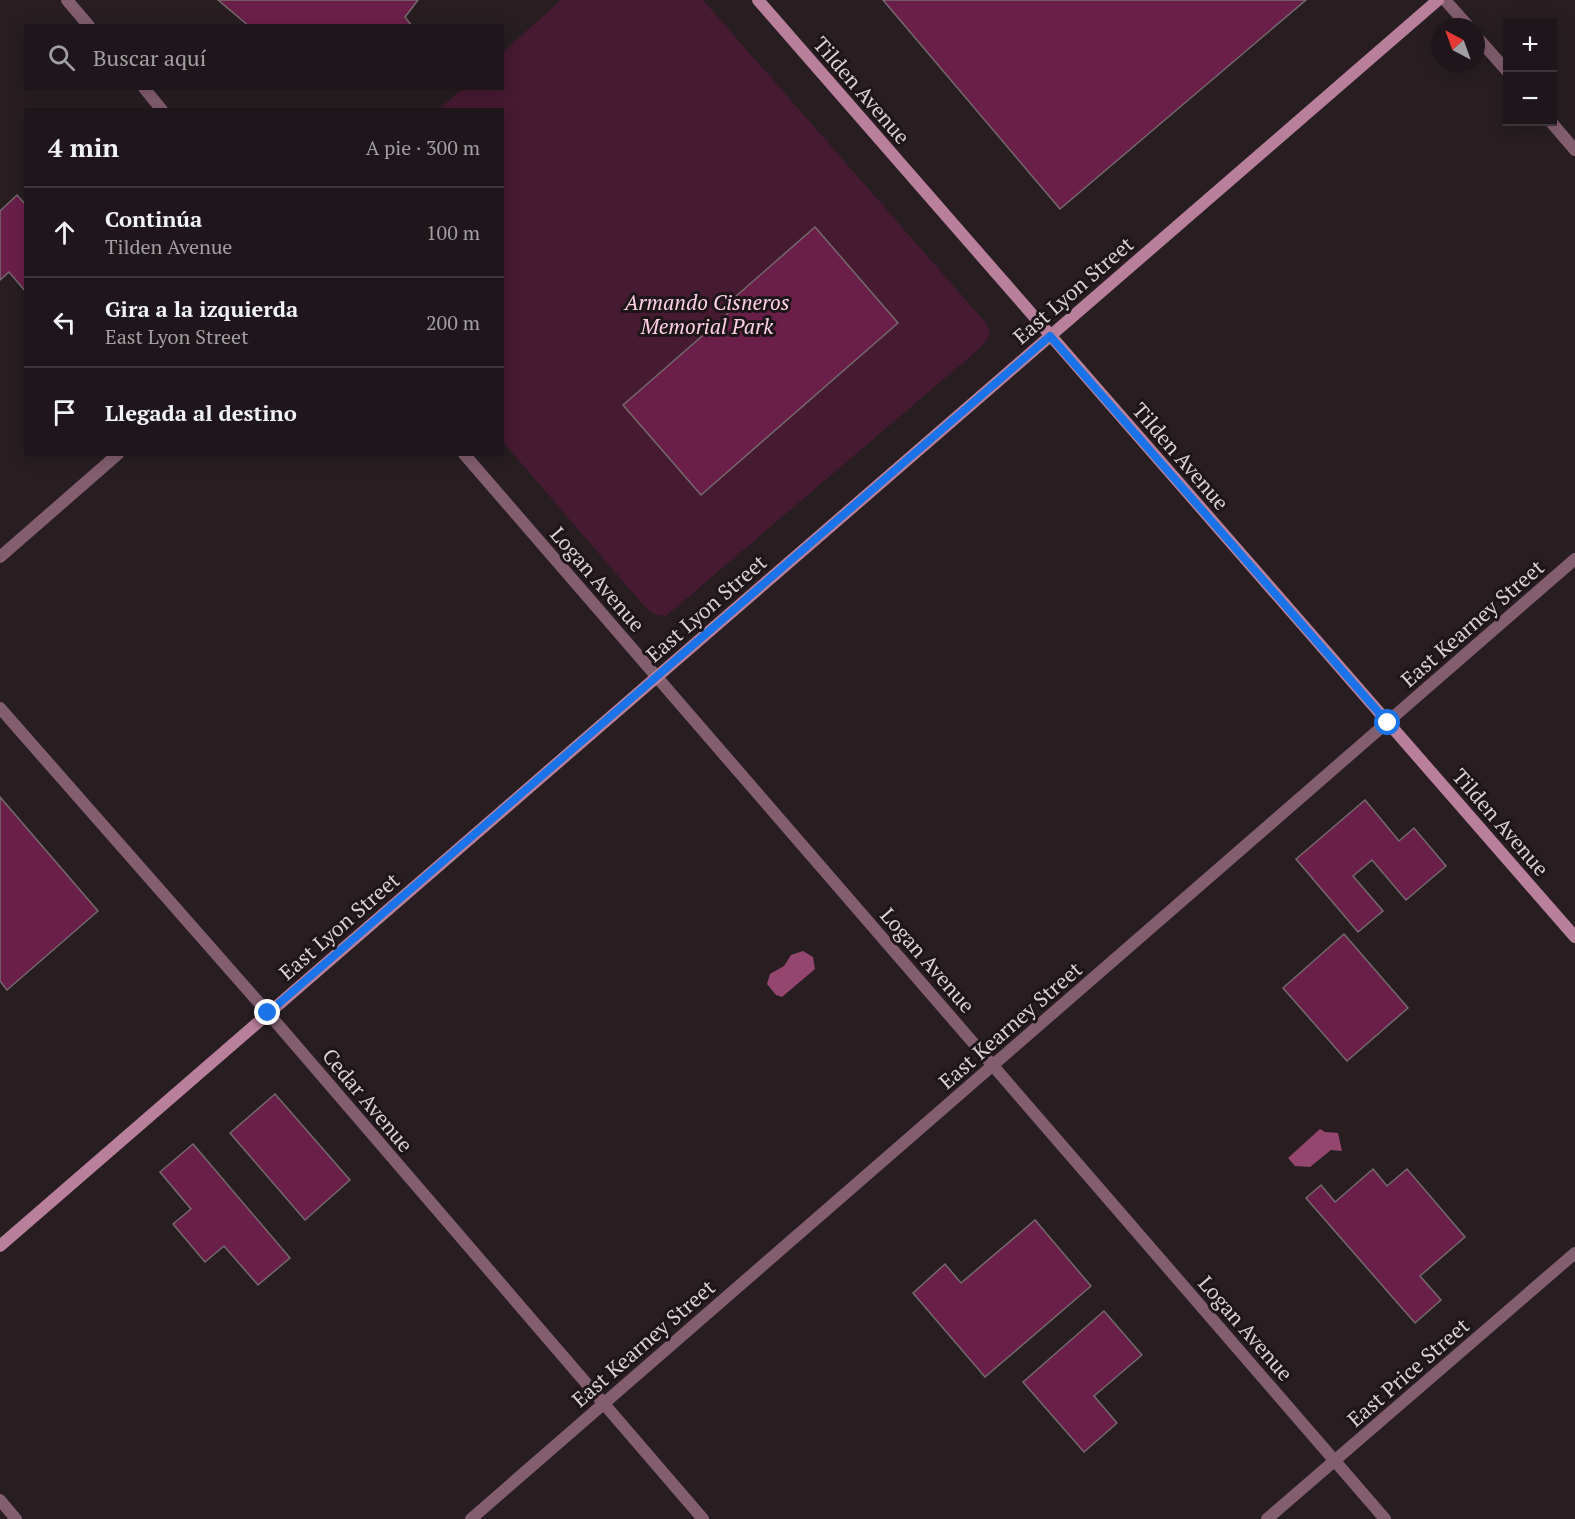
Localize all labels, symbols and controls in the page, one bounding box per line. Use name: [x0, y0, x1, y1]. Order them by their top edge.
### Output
north arrow: [1431, 18, 1485, 72]
map controls: [1503, 18, 1557, 126]
button: +: [1503, 18, 1557, 72]
search box: [24, 24, 504, 90]
street label: Tilden Avenue: [808, 30, 916, 150]
icon: search: [45, 41, 78, 74]
text: Buscar aquí: [93, 43, 206, 72]
button: −: [1503, 72, 1557, 126]
text: 4 min: [48, 130, 119, 164]
text: A pie · 300 m: [366, 134, 480, 161]
text: Continúa: [105, 204, 202, 233]
icon: ahead: [48, 216, 81, 249]
text: 100 m: [426, 219, 480, 246]
street label: East Lyon Street: [1007, 230, 1139, 350]
text: Tilden Avenue: [105, 233, 232, 260]
park label: Armando Cisneros Memorial Park: [622, 288, 790, 340]
text: Gira a la izquierda: [105, 294, 298, 323]
icon: left: [48, 306, 81, 339]
text: 200 m: [426, 309, 480, 336]
text: East Lyon Street: [105, 323, 249, 350]
icon: arrive: [48, 396, 81, 429]
street label: Tilden Avenue: [1127, 396, 1235, 516]
text: Llegada al destino: [105, 398, 297, 427]
street label: Logan Avenue: [545, 520, 651, 638]
street label: East Lyon Street: [640, 548, 772, 668]
street label: East Kearney Street: [1395, 553, 1550, 693]
route start: [1374, 709, 1400, 735]
street label: Tilden Avenue: [1447, 762, 1555, 882]
street label: East Lyon Street: [273, 866, 405, 986]
street label: Logan Avenue: [875, 901, 981, 1019]
street label: East Kearney Street: [933, 955, 1088, 1095]
route end: [254, 999, 280, 1025]
street label: Cedar Avenue: [316, 1042, 420, 1158]
street label: Logan Avenue: [1193, 1269, 1299, 1387]
street label: East Kearney Street: [566, 1273, 721, 1413]
street label: East Price Street: [1341, 1311, 1475, 1433]

